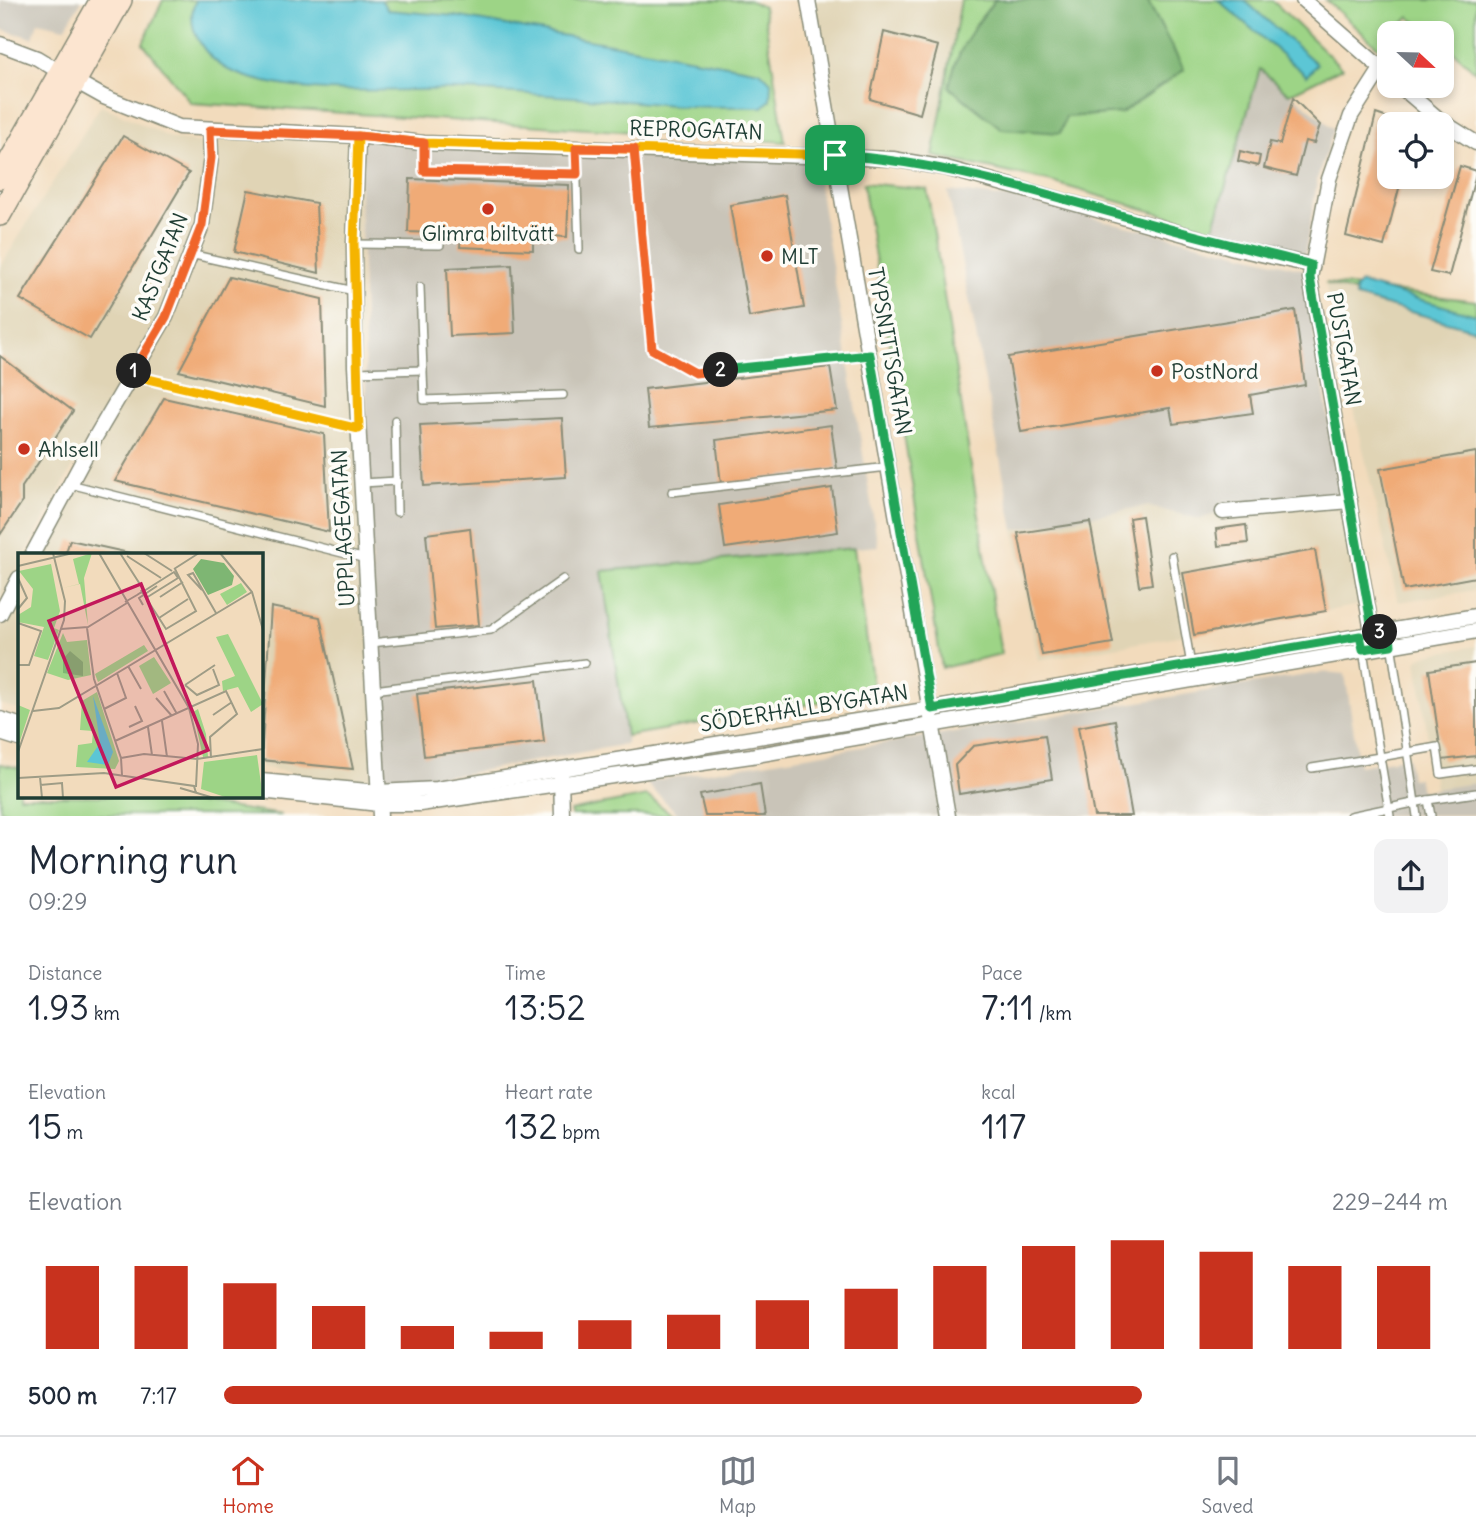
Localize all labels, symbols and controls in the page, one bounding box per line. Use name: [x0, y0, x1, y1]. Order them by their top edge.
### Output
north arrow: [1377, 21, 1454, 98]
map controls: [1377, 21, 1454, 189]
button: locate: [1377, 112, 1454, 189]
street label: REPROGATAN: [629, 114, 763, 146]
pin: [805, 125, 865, 185]
icon: arrive: [816, 136, 854, 174]
marker: Glimra biltvätt: [480, 201, 496, 217]
street label: KASTGATAN: [126, 209, 194, 325]
place label: Glimra biltvätt: [422, 220, 554, 247]
place label: MLT: [781, 243, 818, 270]
marker: MLT: [759, 248, 775, 264]
street label: TYPSNITTSGATAN: [862, 265, 918, 437]
street label: PUSTGATAN: [1321, 290, 1367, 408]
pin: 2: [704, 352, 738, 388]
pin: 1: [116, 354, 152, 388]
text: 2: [715, 357, 726, 381]
text: 1: [130, 358, 137, 382]
place label: PostNord: [1171, 358, 1258, 385]
marker: PostNord: [1149, 363, 1165, 379]
place label: Ahlsell: [38, 436, 99, 463]
marker: Ahlsell: [16, 441, 32, 457]
street label: UPPLAGEGATAN: [325, 449, 361, 607]
inset map: [18, 553, 262, 798]
pin: 3: [1362, 614, 1398, 650]
text: 3: [1374, 619, 1385, 643]
street label: SÖDERHÄLLBYGATAN: [698, 678, 910, 738]
text: Morning run: [28, 837, 238, 884]
button: share: [1374, 839, 1448, 913]
text: 09:29: [28, 887, 87, 916]
text: Distance: [28, 961, 102, 985]
text: Time: [505, 961, 546, 985]
text: Pace: [981, 961, 1023, 985]
text: 1.93: [28, 985, 89, 1029]
text: 13:52: [505, 985, 586, 1029]
text: 7:11: [981, 985, 1034, 1029]
text: km: [89, 1001, 120, 1025]
text: /km: [1034, 1001, 1072, 1025]
text: Elevation: [28, 1080, 106, 1104]
text: Heart rate: [505, 1080, 593, 1104]
text: kcal: [981, 1080, 1016, 1104]
text: 15: [28, 1104, 62, 1148]
text: 132: [505, 1104, 558, 1148]
text: 117: [981, 1104, 1026, 1148]
text: m: [62, 1120, 83, 1144]
text: bpm: [558, 1120, 600, 1144]
text: Elevation: [28, 1187, 122, 1216]
text: 229–244 m: [1332, 1187, 1448, 1216]
text: 500 m: [28, 1381, 97, 1410]
text: 7:17: [140, 1381, 177, 1410]
tab: Home: [222, 1452, 274, 1518]
tab: Map: [719, 1452, 757, 1518]
tab: Saved: [1202, 1452, 1254, 1518]

